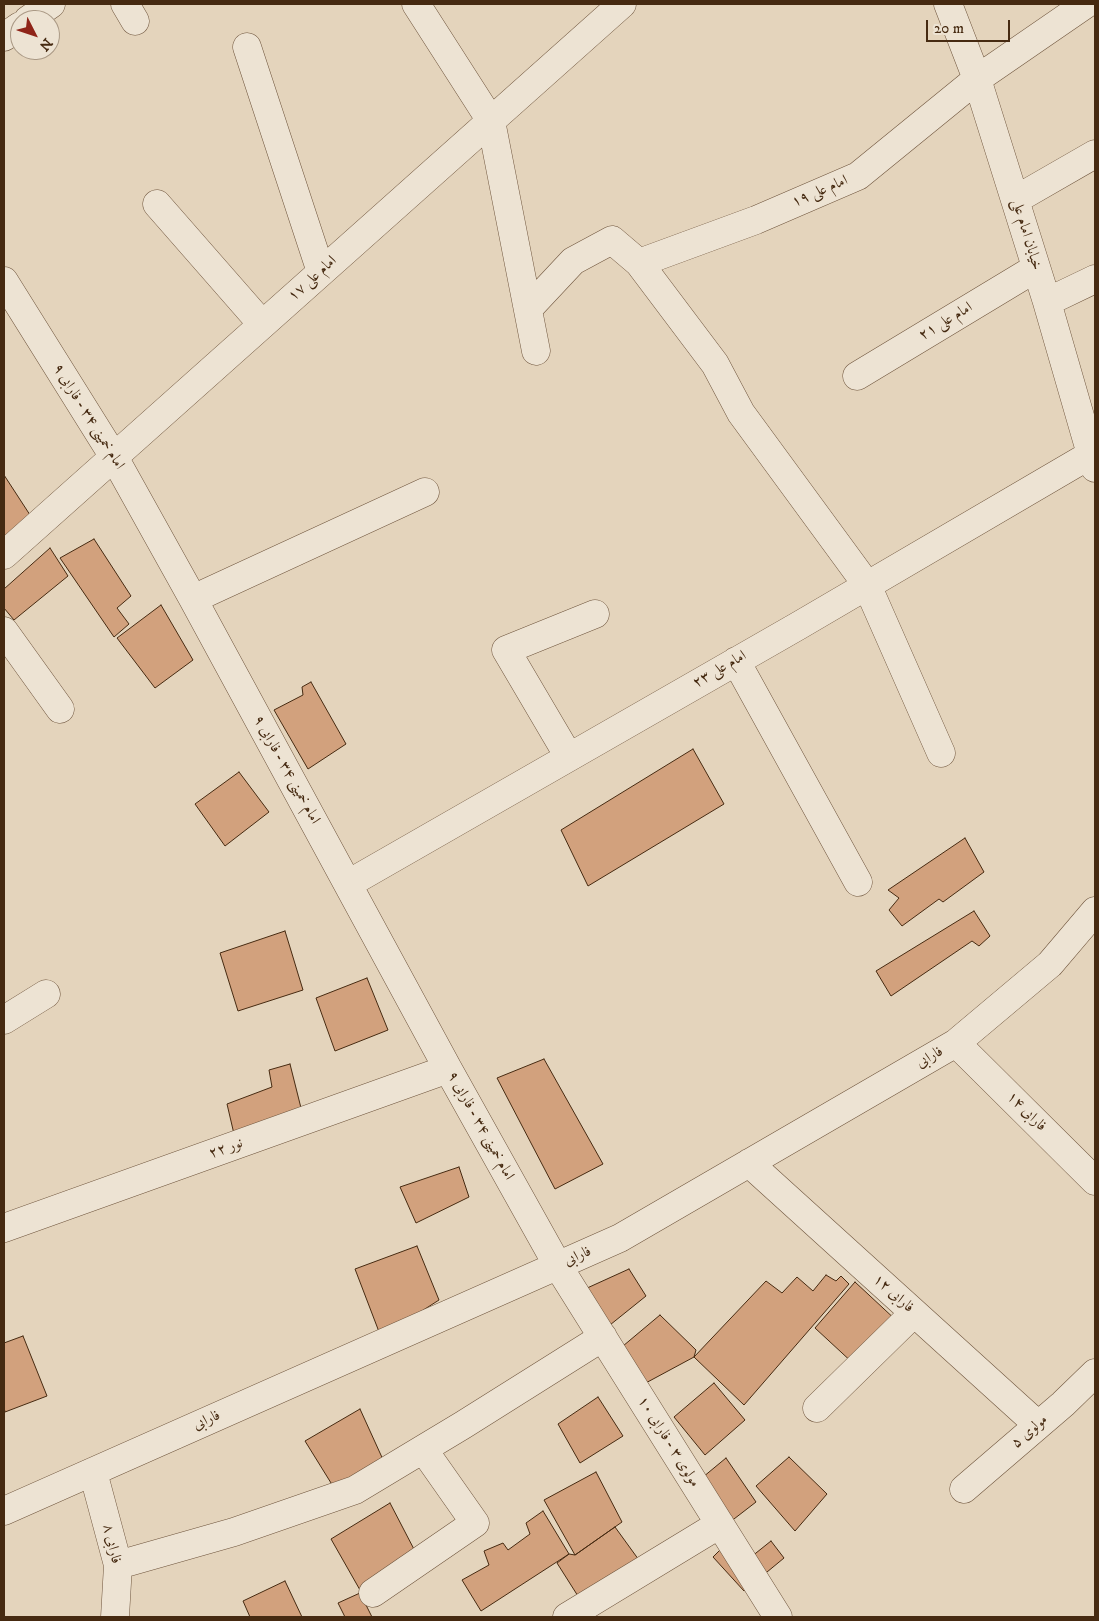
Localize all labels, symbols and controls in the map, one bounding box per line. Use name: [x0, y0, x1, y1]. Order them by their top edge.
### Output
north arrow: [10, 10, 60, 60]
scale bar: [929, 10, 1013, 42]
text: 20 m: [934, 19, 964, 38]
text: N: [35, 34, 56, 54]
street label: امام علی ۱۹: [789, 172, 851, 212]
street label: خیابان امام علی: [1007, 197, 1045, 273]
street label: امام علی ۱۷: [285, 253, 341, 305]
street label: امام علی ۲۱: [916, 299, 976, 345]
street label: امام خمینی ۳۴ - فارابی ۹: [48, 361, 128, 473]
street label: امام علی ۲۳: [690, 647, 750, 693]
street label: امام خمینی ۳۴ - فارابی ۹: [249, 713, 323, 827]
street label: فارابی: [913, 1043, 947, 1073]
street label: امام خمینی ۳۴ - فارابی ۹: [443, 1069, 517, 1183]
street label: فارابی ۱۴: [1002, 1088, 1050, 1136]
street label: نور ۲۲: [207, 1135, 245, 1163]
street label: فارابی: [561, 1243, 595, 1271]
street label: فارابی ۱۲: [869, 1271, 917, 1317]
street label: مولوی ۳ - فارابی ۱۰: [633, 1393, 703, 1491]
street label: فارابی: [190, 1407, 224, 1435]
street label: مولوی ۵: [1008, 1411, 1052, 1453]
street label: فارابی ۸: [98, 1522, 124, 1566]

